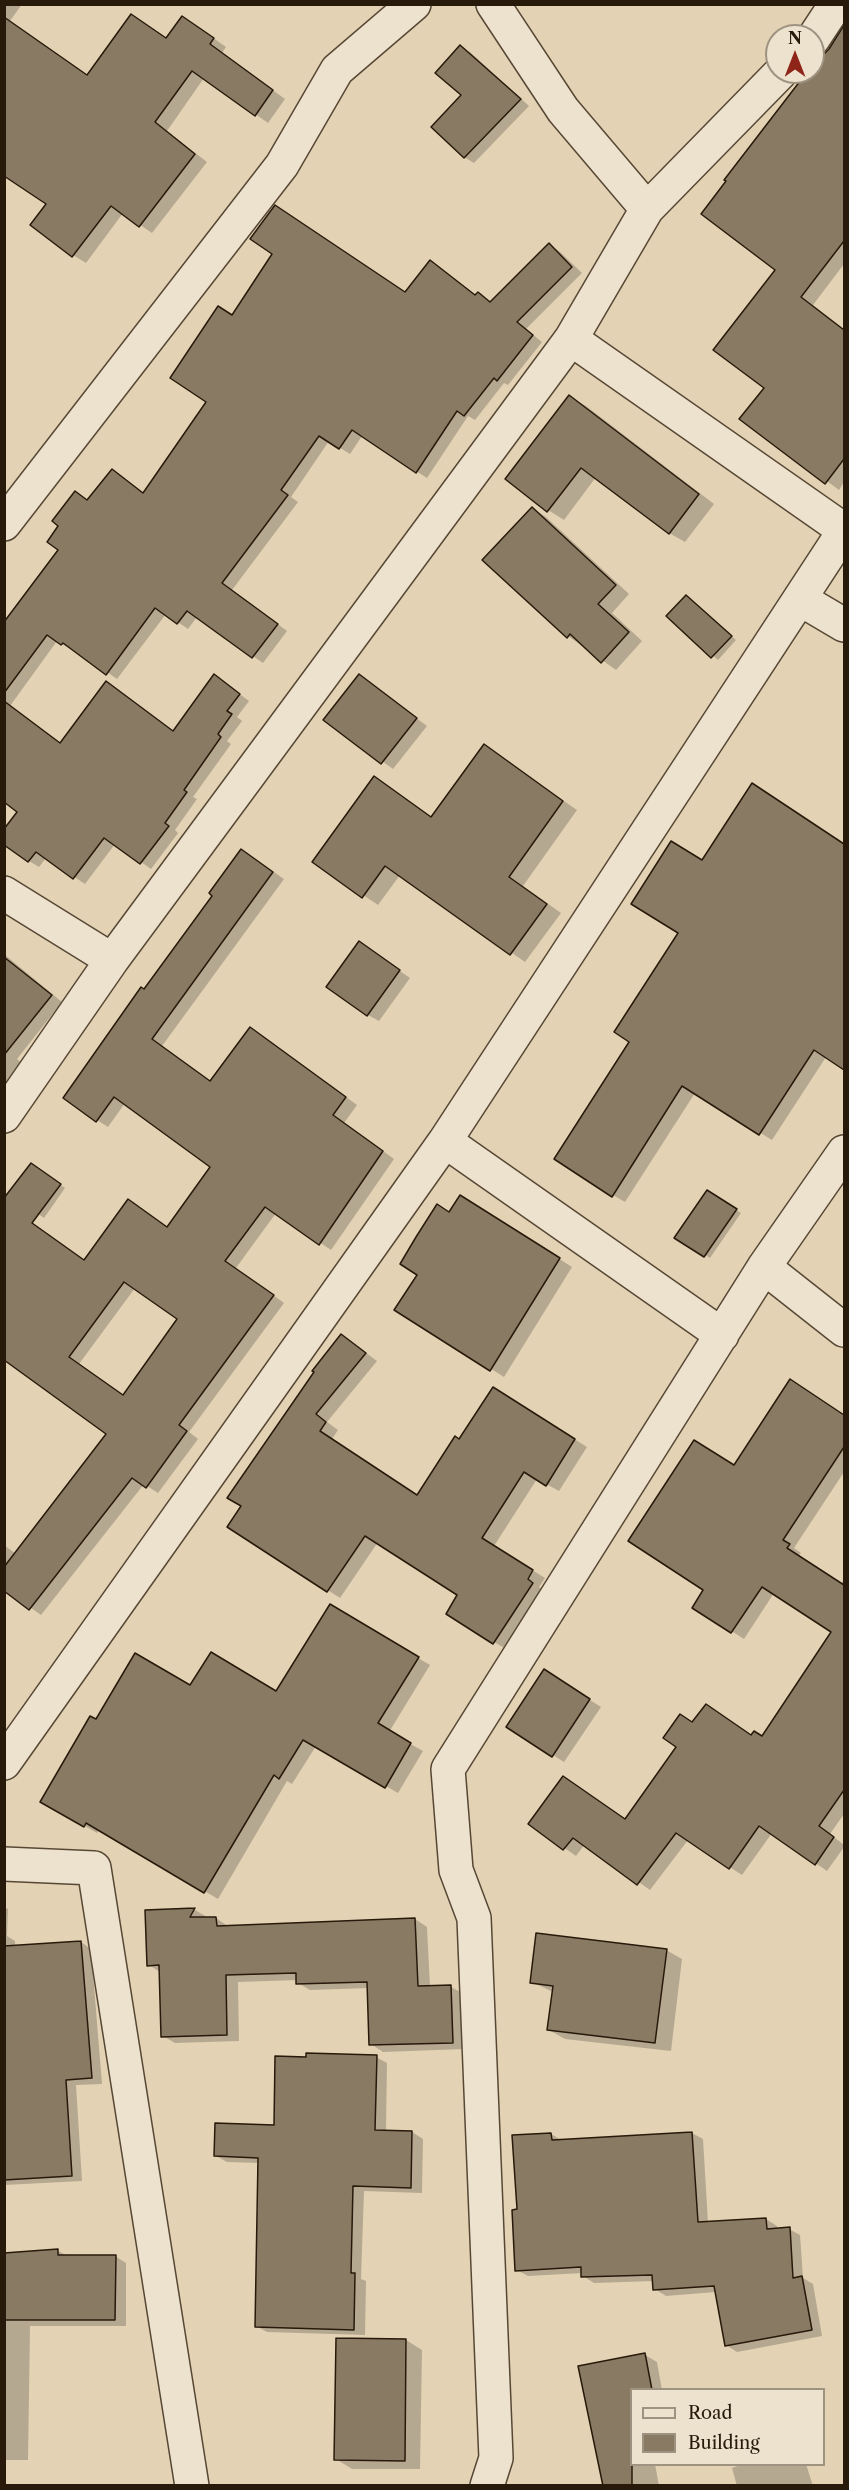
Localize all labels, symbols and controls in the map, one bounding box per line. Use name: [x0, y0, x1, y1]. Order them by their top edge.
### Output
north arrow: [765, 24, 825, 84]
text: N: [788, 28, 802, 48]
legend: [630, 2388, 825, 2466]
text: Road: [688, 2402, 733, 2424]
text: Building: [688, 2432, 760, 2454]

